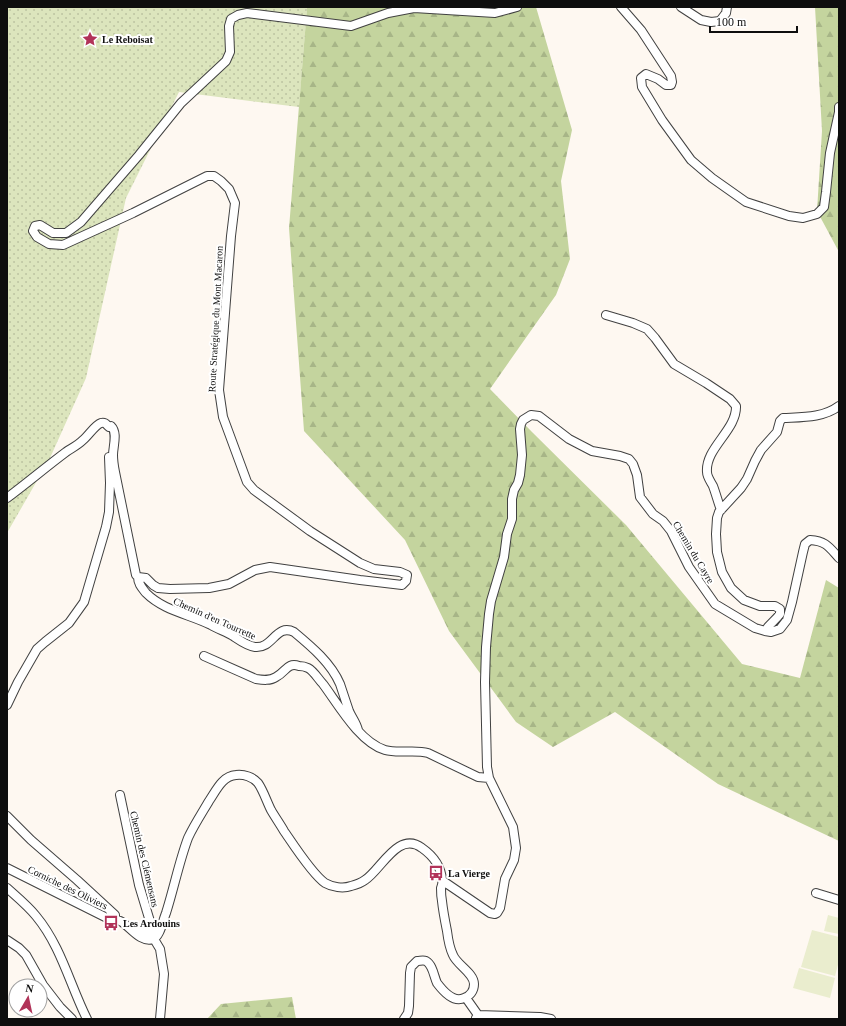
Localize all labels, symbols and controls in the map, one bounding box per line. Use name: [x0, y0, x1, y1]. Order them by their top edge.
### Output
scale bar: [710, 8, 797, 34]
text: 100 m: [716, 15, 747, 29]
place icon: Le Reboisat: [81, 30, 99, 48]
place label: Le Reboisat: [102, 34, 154, 45]
street label: Route Stratégique du Mont Macaron: [206, 246, 225, 393]
street label: Chemin du Cayre: [671, 519, 717, 586]
street label: Chemin d'en Tourrette: [172, 595, 258, 642]
street label: Chemin des Clémensans: [128, 810, 161, 908]
street label: Corniche des Oliviers: [26, 863, 109, 912]
bus stop icon: La Vierge: [427, 864, 445, 882]
place label: La Vierge: [448, 868, 490, 879]
bus stop icon: Les Ardouins: [102, 914, 120, 932]
place label: Les Ardouins: [123, 918, 180, 929]
north arrow: [8, 978, 48, 1018]
text: N: [25, 982, 34, 995]

